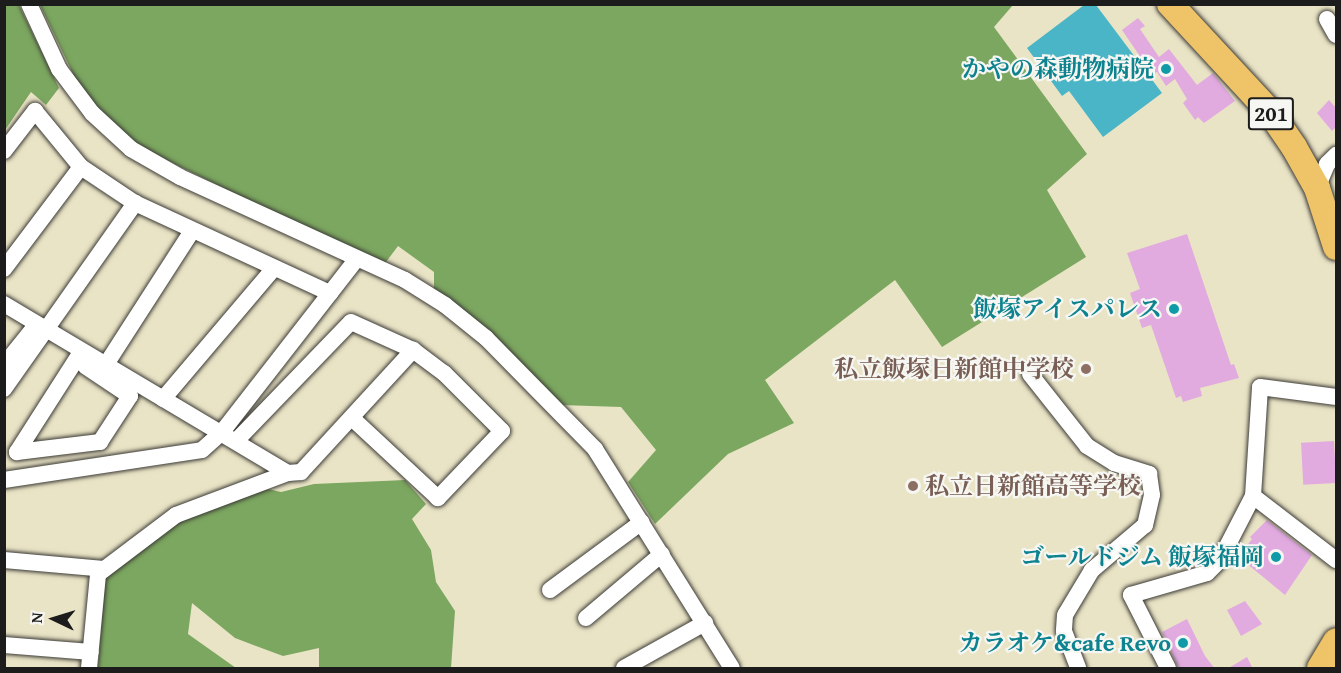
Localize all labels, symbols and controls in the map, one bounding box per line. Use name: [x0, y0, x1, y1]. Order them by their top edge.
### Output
place label: かやの森動物病院: [962, 55, 1154, 83]
marker: かやの森動物病院: [1159, 62, 1173, 76]
road number: 201: [1247, 95, 1295, 133]
place label: 飯塚アイスパレス: [970, 295, 1162, 323]
marker: 飯塚アイスパレス: [1167, 302, 1181, 316]
place label: 私立飯塚日新館中学校: [834, 355, 1074, 383]
marker: 私立飯塚日新館中学校: [1079, 362, 1093, 376]
place label: 私立日新館高等学校: [925, 472, 1141, 500]
marker: 私立日新館高等学校: [906, 479, 920, 493]
place label: ゴールドジム 飯塚福岡: [1019, 543, 1264, 571]
marker: ゴールドジム 飯塚福岡: [1269, 550, 1283, 564]
north arrow: [24, 589, 84, 649]
text: N: [24, 612, 48, 624]
place label: カラオケ&cafe Revo: [958, 629, 1171, 657]
marker: カラオケ&cafe Revo: [1176, 636, 1190, 650]

